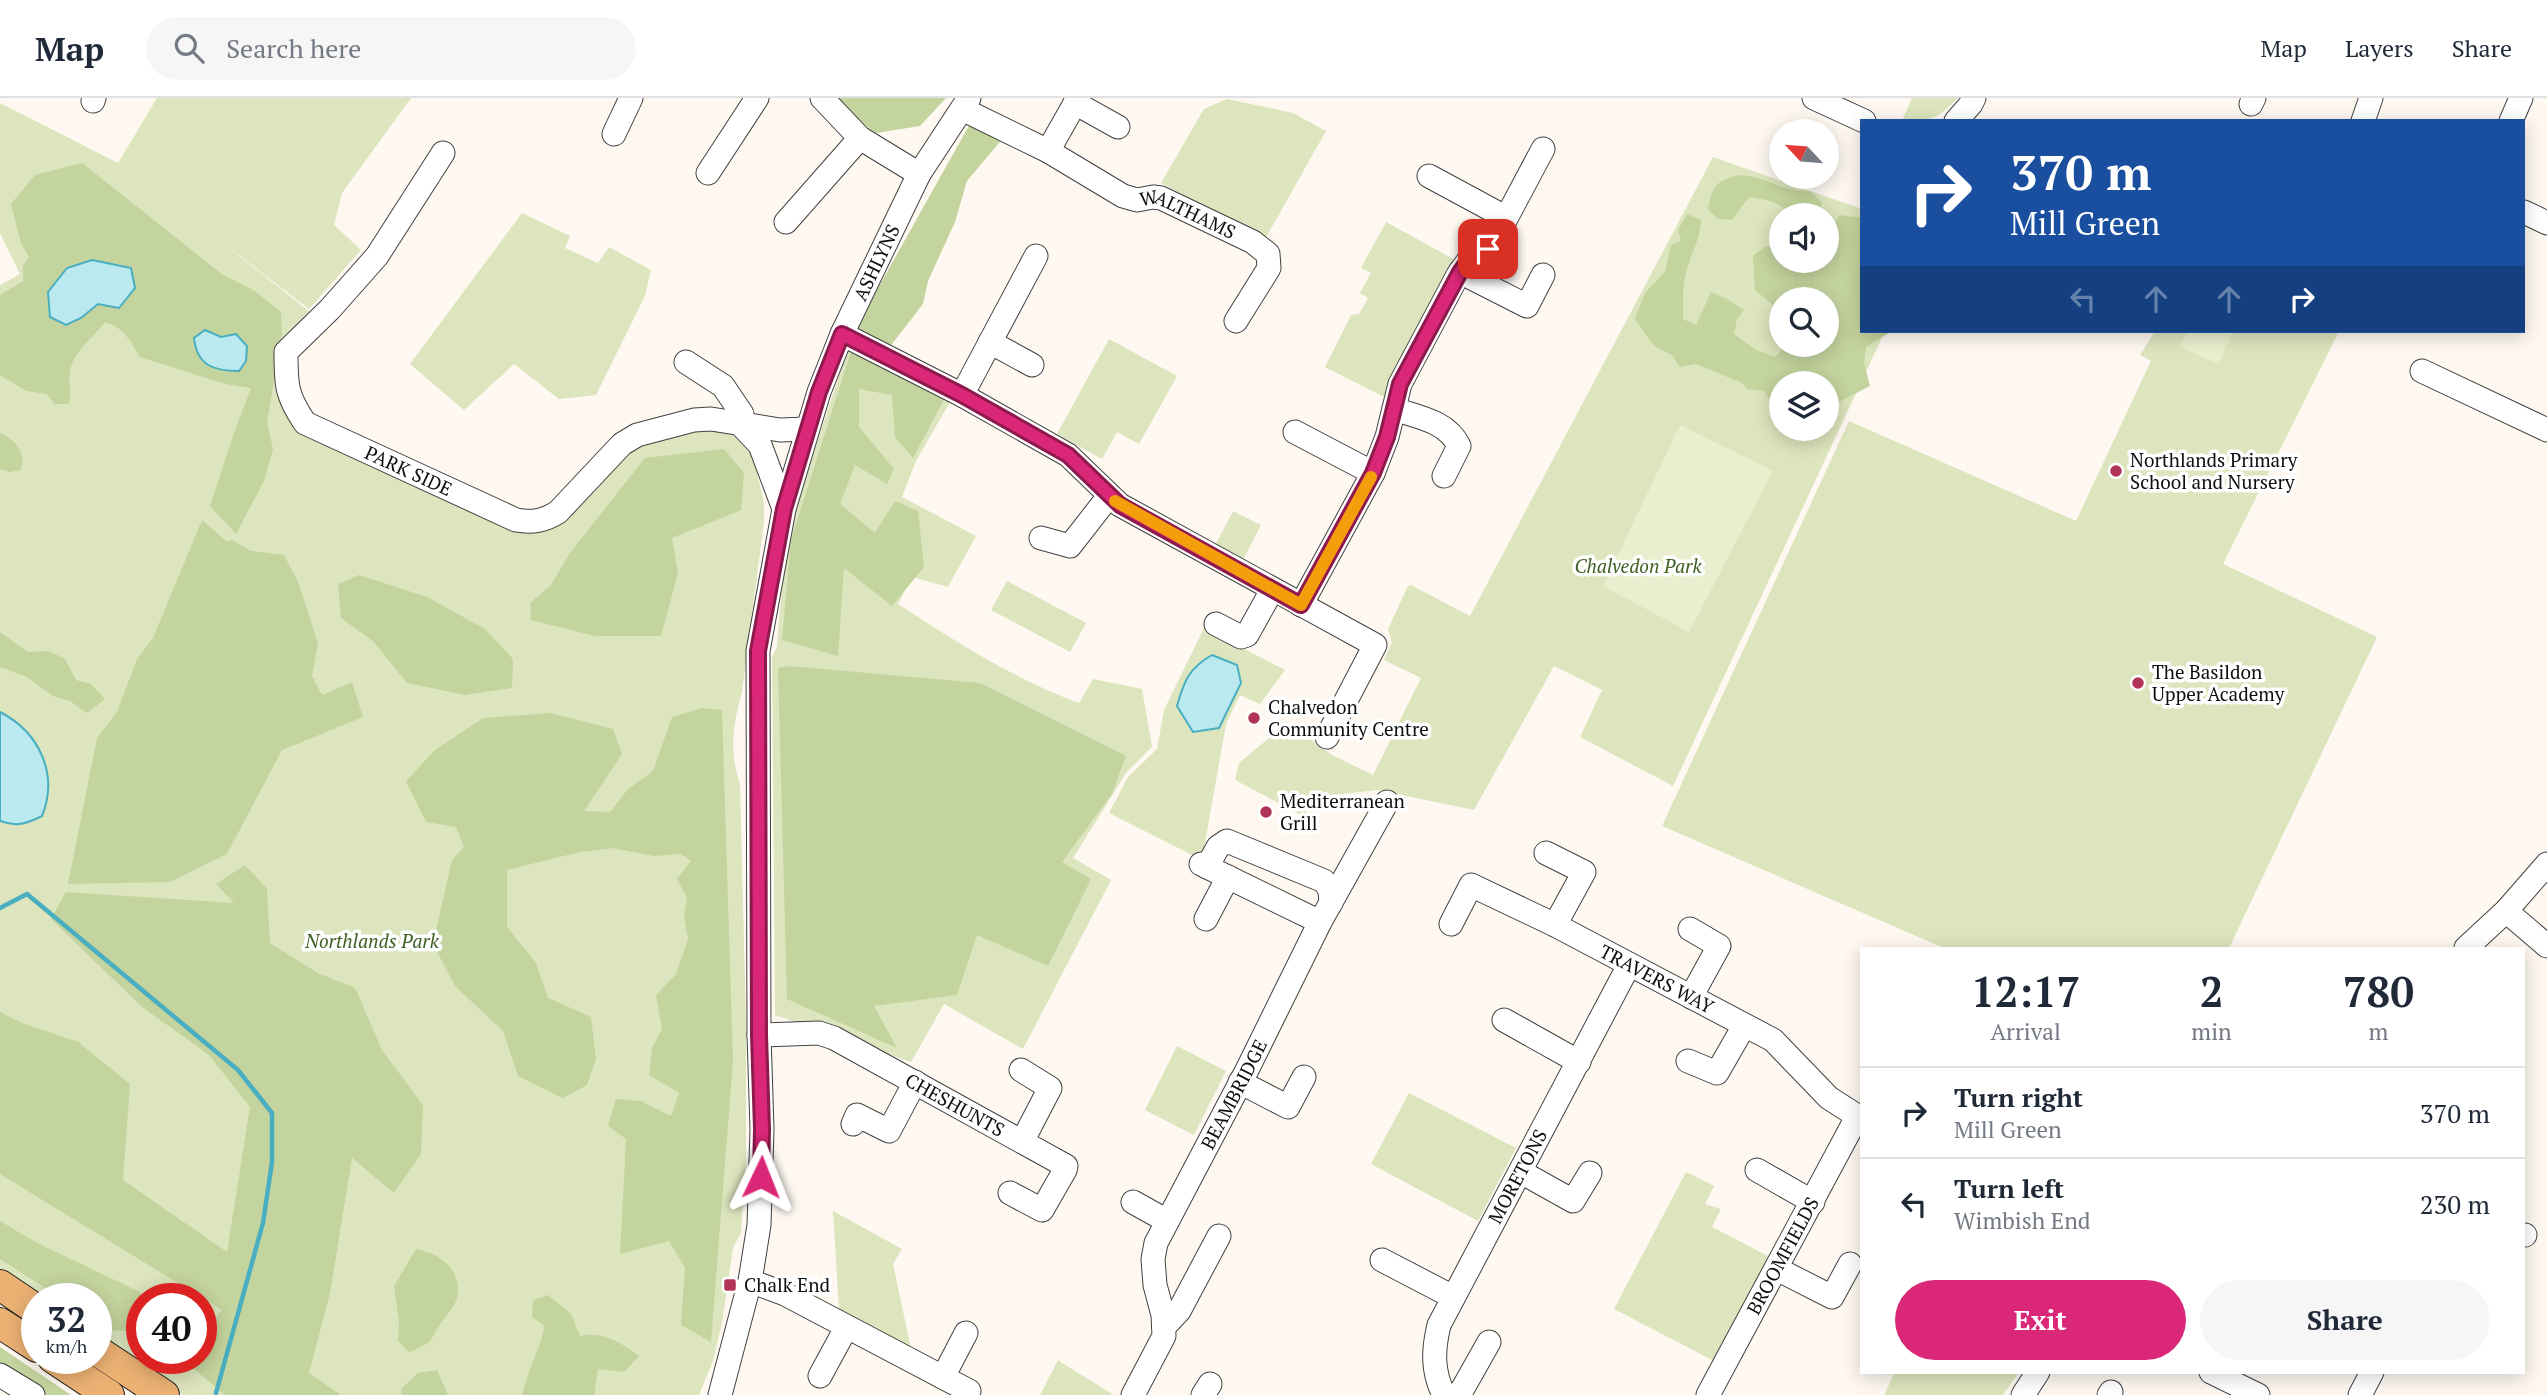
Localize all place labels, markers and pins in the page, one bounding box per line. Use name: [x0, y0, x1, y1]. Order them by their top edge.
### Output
pin: [1458, 219, 1518, 279]
place label: Northlands Primary School and Nursery: [2130, 447, 2298, 494]
marker: Northlands Primary School and Nursery: [2108, 463, 2124, 479]
place label: The Basildon Upper Academy: [2152, 659, 2285, 706]
marker: The Basildon Upper Academy: [2130, 675, 2146, 691]
place label: Chalvedon Community Centre: [1268, 694, 1429, 741]
marker: Chalvedon Community Centre: [1246, 710, 1262, 726]
place label: Mediterranean Grill: [1280, 788, 1405, 835]
marker: Mediterranean Grill: [1258, 804, 1274, 820]
place label: Chalk End: [744, 1272, 830, 1297]
marker: Chalk End: [722, 1277, 738, 1293]

